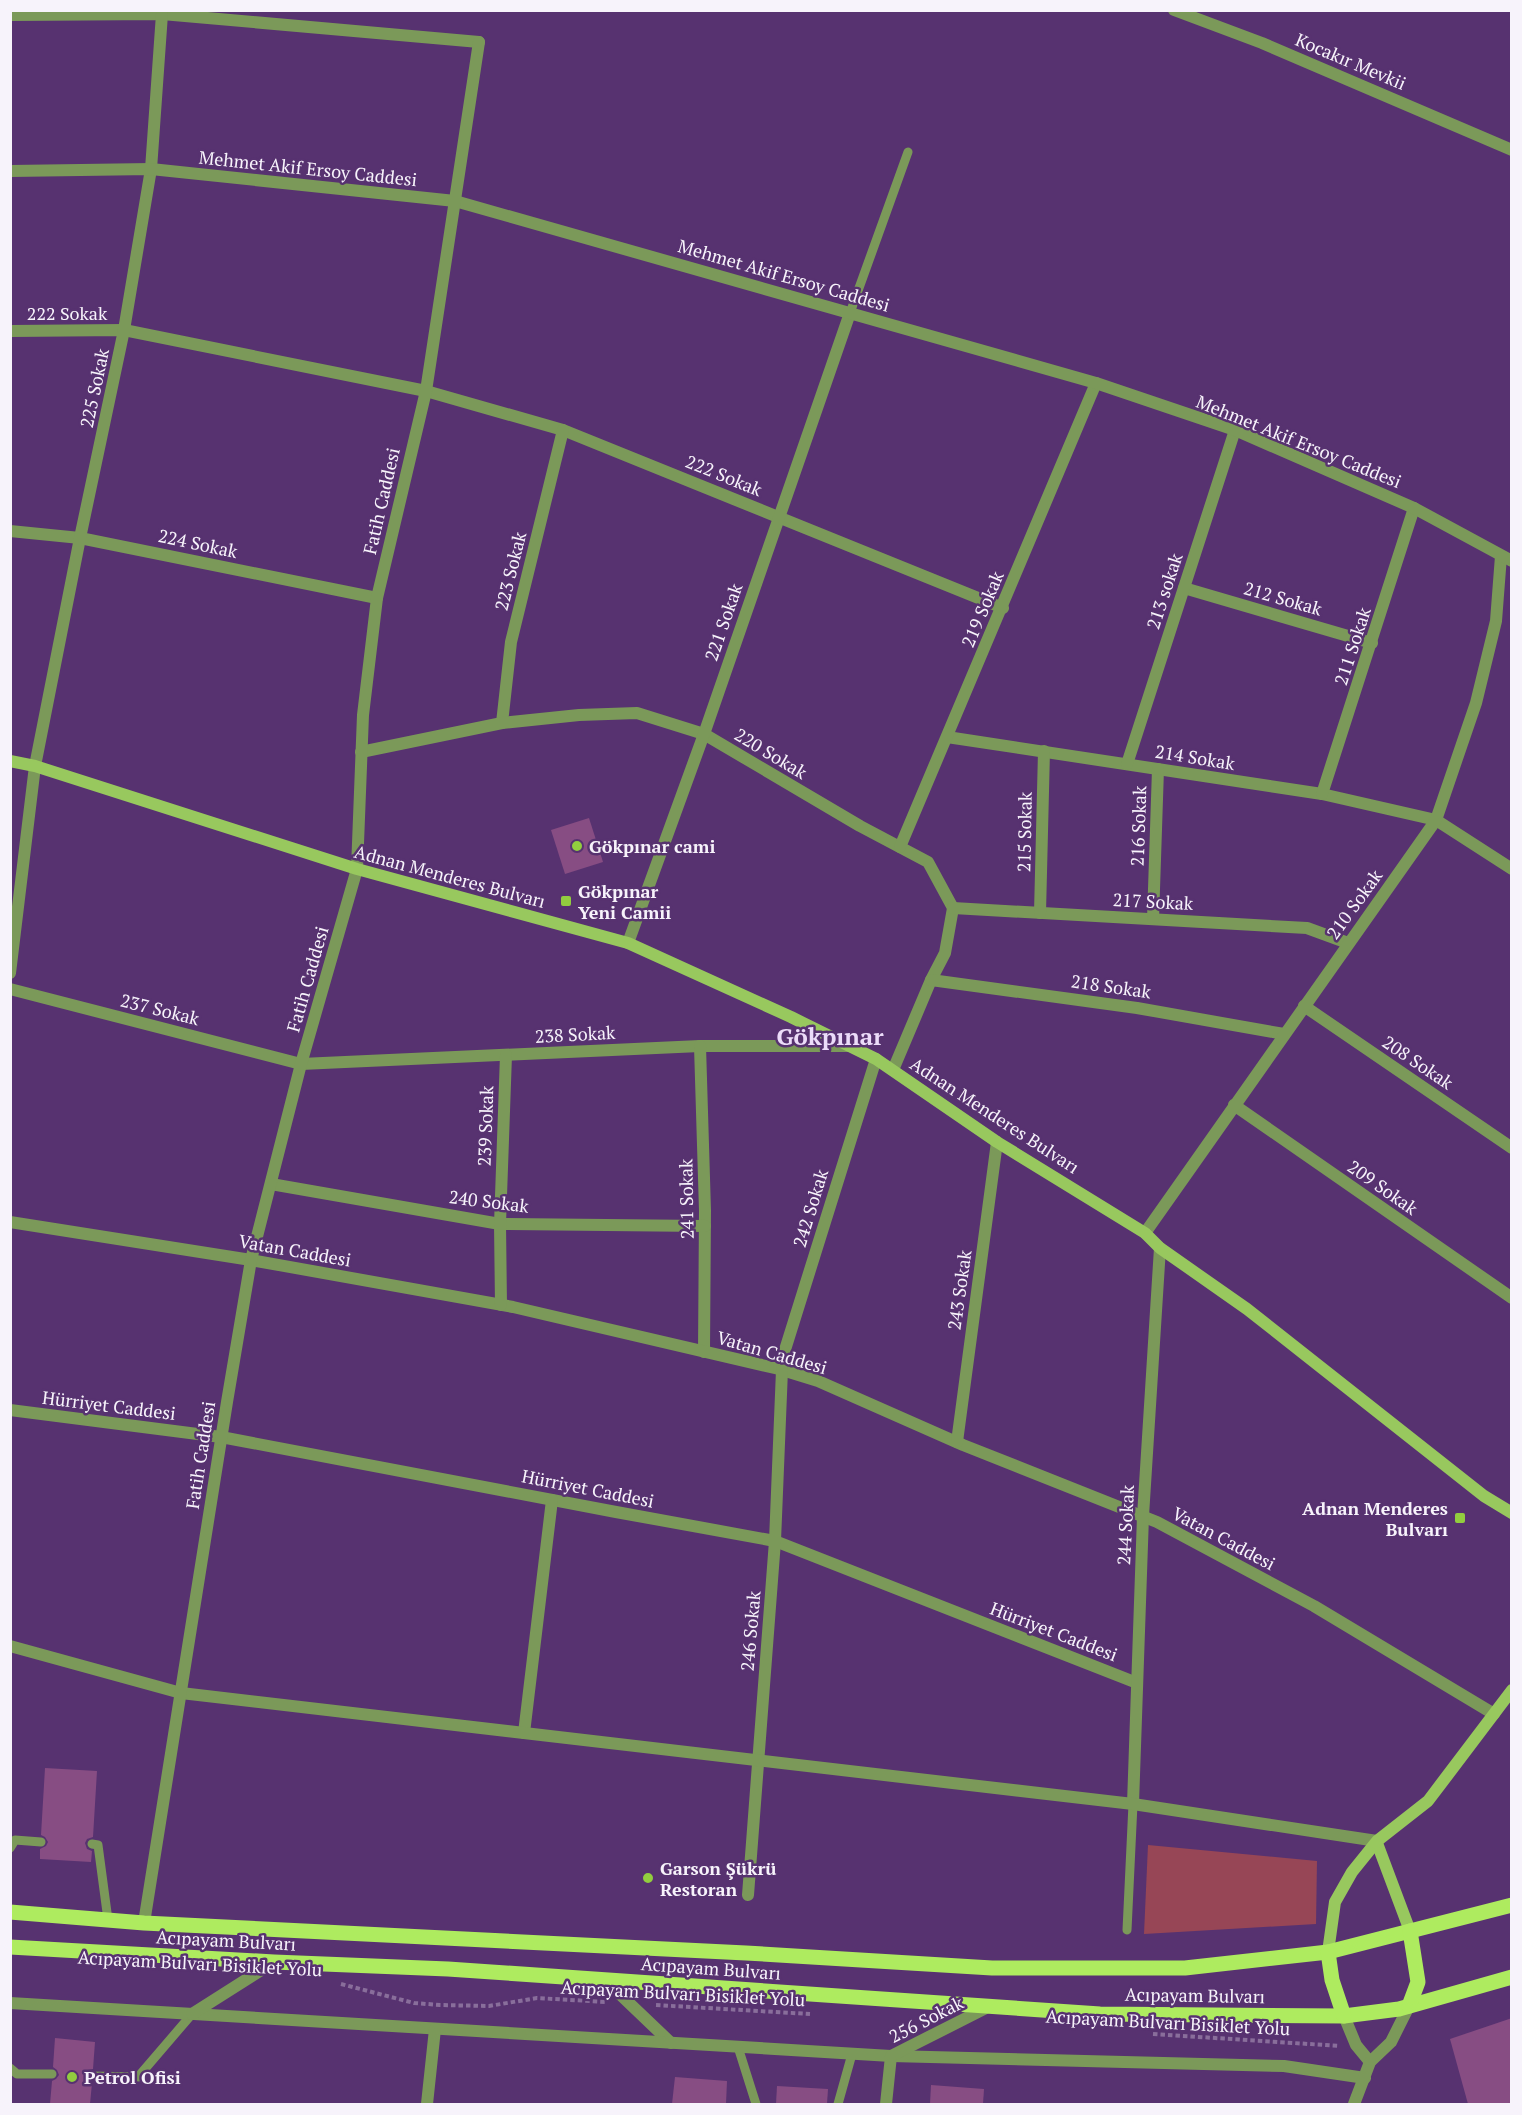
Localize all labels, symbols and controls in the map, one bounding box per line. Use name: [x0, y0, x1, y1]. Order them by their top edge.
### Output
street label: Kocakır Mevkii: [1292, 27, 1410, 95]
street label: Mehmet Akif Ersoy Caddesi: [198, 145, 418, 191]
street label: Mehmet Akif Ersoy Caddesi: [675, 233, 893, 317]
street label: 222 Sokak: [27, 301, 108, 325]
street label: 225 Sokak: [74, 345, 114, 430]
street label: Mehmet Akif Ersoy Caddesi: [1193, 389, 1405, 493]
street label: Fatih Caddesi: [357, 445, 405, 557]
street label: 222 Sokak: [682, 449, 766, 501]
street label: 224 Sokak: [156, 523, 241, 563]
street label: 223 Sokak: [489, 528, 532, 613]
street label: 213 sokak: [1140, 549, 1188, 632]
street label: 219 Sokak: [955, 567, 1009, 651]
street label: 212 Sokak: [1241, 575, 1326, 621]
street label: 221 Sokak: [699, 579, 748, 664]
street label: 211 Sokak: [1328, 603, 1376, 688]
street label: 220 Sokak: [730, 722, 812, 784]
street label: 214 Sokak: [1153, 739, 1237, 775]
street label: 216 Sokak: [1125, 785, 1151, 867]
street label: 215 Sokak: [1011, 791, 1037, 872]
place label: Gökpınar cami: [589, 834, 715, 858]
street label: Adnan Menderes Bulvarı: [352, 839, 548, 913]
marker: Gökpınar cami: [570, 839, 584, 853]
street label: 210 Sokak: [1321, 864, 1388, 944]
place label: Gökpınar Yeni Camii: [578, 879, 671, 924]
street label: 217 Sokak: [1112, 887, 1194, 915]
marker: Gökpınar Yeni Camii: [559, 894, 573, 908]
street label: Fatih Caddesi: [280, 923, 334, 1035]
street label: 218 Sokak: [1070, 969, 1153, 1004]
street label: 237 Sokak: [118, 988, 203, 1031]
street label: 238 Sokak: [534, 1020, 616, 1048]
district label: Gökpınar: [776, 1020, 884, 1052]
street label: 208 Sokak: [1378, 1030, 1459, 1095]
street label: Adnan Menderes Bulvarı: [906, 1051, 1084, 1179]
street label: 239 Sokak: [472, 1085, 498, 1167]
street label: 209 Sokak: [1343, 1154, 1423, 1220]
street label: 241 Sokak: [673, 1158, 699, 1239]
street label: 242 Sokak: [787, 1165, 833, 1250]
street label: 240 Sokak: [448, 1184, 531, 1218]
street label: Vatan Caddesi: [237, 1228, 353, 1272]
street label: 243 Sokak: [942, 1248, 977, 1331]
street label: Vatan Caddesi: [714, 1325, 830, 1379]
street label: Hürriyet Caddesi: [41, 1385, 177, 1425]
street label: Fatih Caddesi: [180, 1399, 220, 1511]
street label: Hürriyet Caddesi: [520, 1463, 656, 1513]
street label: 244 Sokak: [1111, 1484, 1139, 1566]
place label: Adnan Menderes Bulvarı: [1302, 1496, 1448, 1541]
street label: Vatan Caddesi: [1168, 1501, 1280, 1575]
marker: Adnan Menderes Bulvarı: [1453, 1511, 1467, 1525]
street label: 246 Sokak: [735, 1589, 766, 1672]
street label: Hürriyet Caddesi: [987, 1596, 1121, 1666]
place label: Garson Şükrü Restoran: [660, 1856, 777, 1901]
marker: Garson Şükrü Restoran: [641, 1871, 655, 1885]
street label: Acıpayam Bulvarı: [155, 1924, 297, 1956]
street label: Acıpayam Bulvarı Bisiklet Yolu: [77, 1945, 323, 1981]
street label: Acıpayam Bulvarı: [640, 1951, 782, 1985]
street label: Acıpayam Bulvarı Bisiklet Yolu: [560, 1975, 806, 2011]
street label: Acıpayam Bulvarı: [1125, 1982, 1265, 2008]
street label: 256 Sokak: [885, 1990, 968, 2048]
street label: Acıpayam Bulvarı Bisiklet Yolu: [1045, 2004, 1291, 2040]
place label: Petrol Ofisi: [84, 2065, 181, 2089]
marker: Petrol Ofisi: [65, 2070, 79, 2084]

